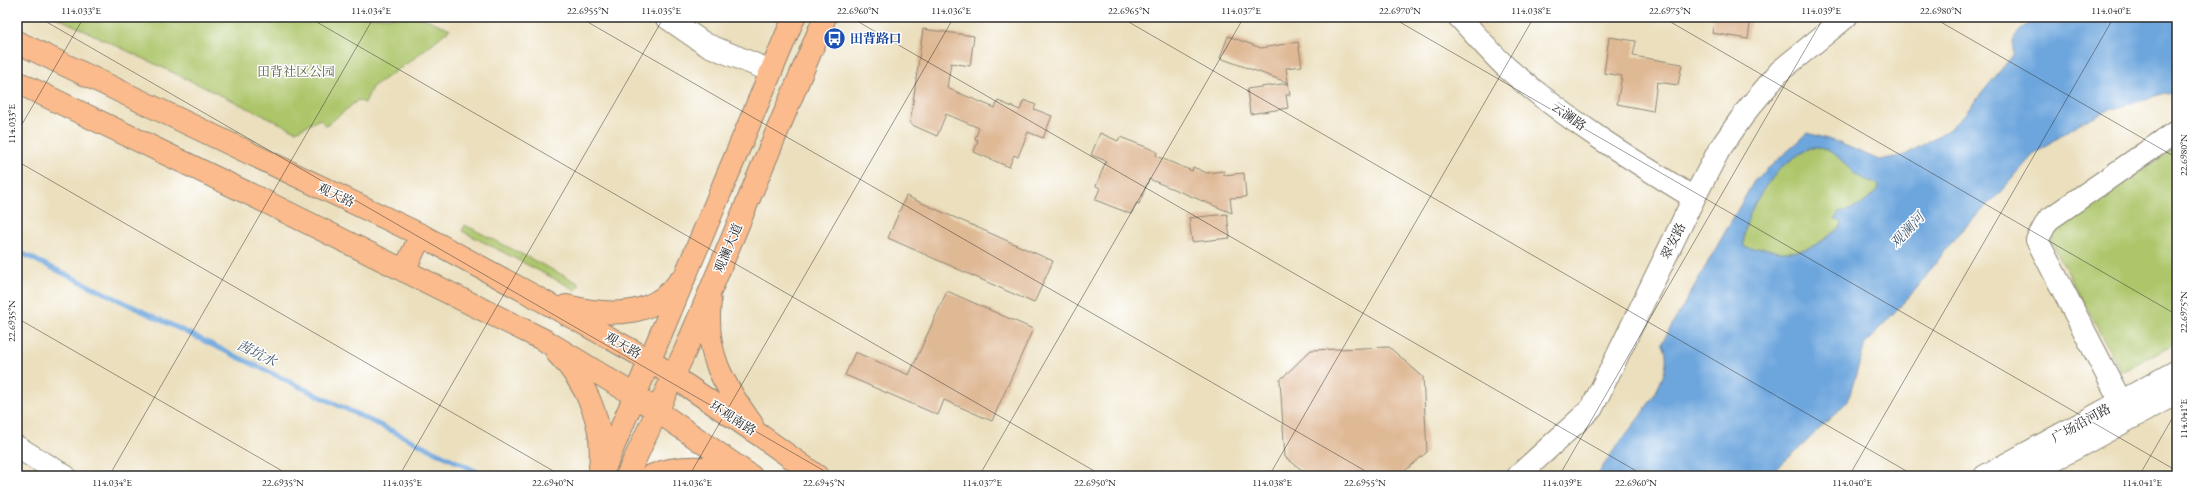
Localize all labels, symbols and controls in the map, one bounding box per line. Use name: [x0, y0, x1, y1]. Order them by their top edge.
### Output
text: 114.033°E: [61, 4, 101, 17]
text: 114.034°E: [351, 4, 391, 17]
text: 22.6955°N: [567, 4, 609, 17]
text: 114.035°E: [641, 4, 681, 17]
text: 22.6960°N: [837, 4, 879, 17]
text: 114.036°E: [931, 4, 971, 17]
text: 22.6965°N: [1108, 4, 1150, 17]
text: 114.037°E: [1221, 4, 1261, 17]
text: 22.6970°N: [1379, 4, 1421, 17]
text: 114.038°E: [1511, 4, 1551, 17]
text: 22.6975°N: [1649, 4, 1691, 17]
text: 114.039°E: [1801, 4, 1841, 17]
text: 22.6980°N: [1920, 4, 1962, 17]
text: 114.040°E: [2091, 4, 2131, 17]
bus stop icon: 田背路口: [821, 25, 847, 51]
place label: 田背路口: [850, 30, 902, 47]
park label: 田背社区公园: [257, 63, 335, 80]
street label: 云澜路: [1548, 98, 1590, 134]
text: 114.033°E: [5, 104, 18, 144]
text: 22.6980°N: [2177, 134, 2190, 176]
street label: 观天路: [315, 179, 357, 211]
water label: 观澜河: [1886, 206, 1930, 251]
street label: 翠安路: [1657, 220, 1689, 262]
street label: 观澜大道: [710, 221, 746, 275]
text: 22.6975°N: [2177, 291, 2190, 333]
text: 22.6935°N: [5, 300, 18, 342]
street label: 观天路: [602, 328, 644, 362]
water label: 茜坑水: [234, 336, 282, 371]
street label: 环观南路: [707, 397, 759, 439]
text: 114.041°E: [2177, 399, 2190, 439]
street label: 广场沿河路: [2048, 400, 2114, 446]
text: 114.034°E: [92, 476, 132, 489]
text: 22.6935°N: [262, 476, 304, 489]
text: 114.035°E: [382, 476, 422, 489]
text: 22.6940°N: [532, 476, 574, 489]
text: 114.036°E: [672, 476, 712, 489]
text: 22.6945°N: [803, 476, 845, 489]
text: 114.037°E: [962, 476, 1002, 489]
text: 22.6950°N: [1074, 476, 1116, 489]
text: 114.038°E: [1252, 476, 1292, 489]
text: 22.6955°N: [1344, 476, 1386, 489]
text: 114.039°E: [1542, 476, 1582, 489]
text: 22.6960°N: [1615, 476, 1657, 489]
text: 114.040°E: [1832, 476, 1872, 489]
text: 114.041°E: [2122, 476, 2162, 489]

